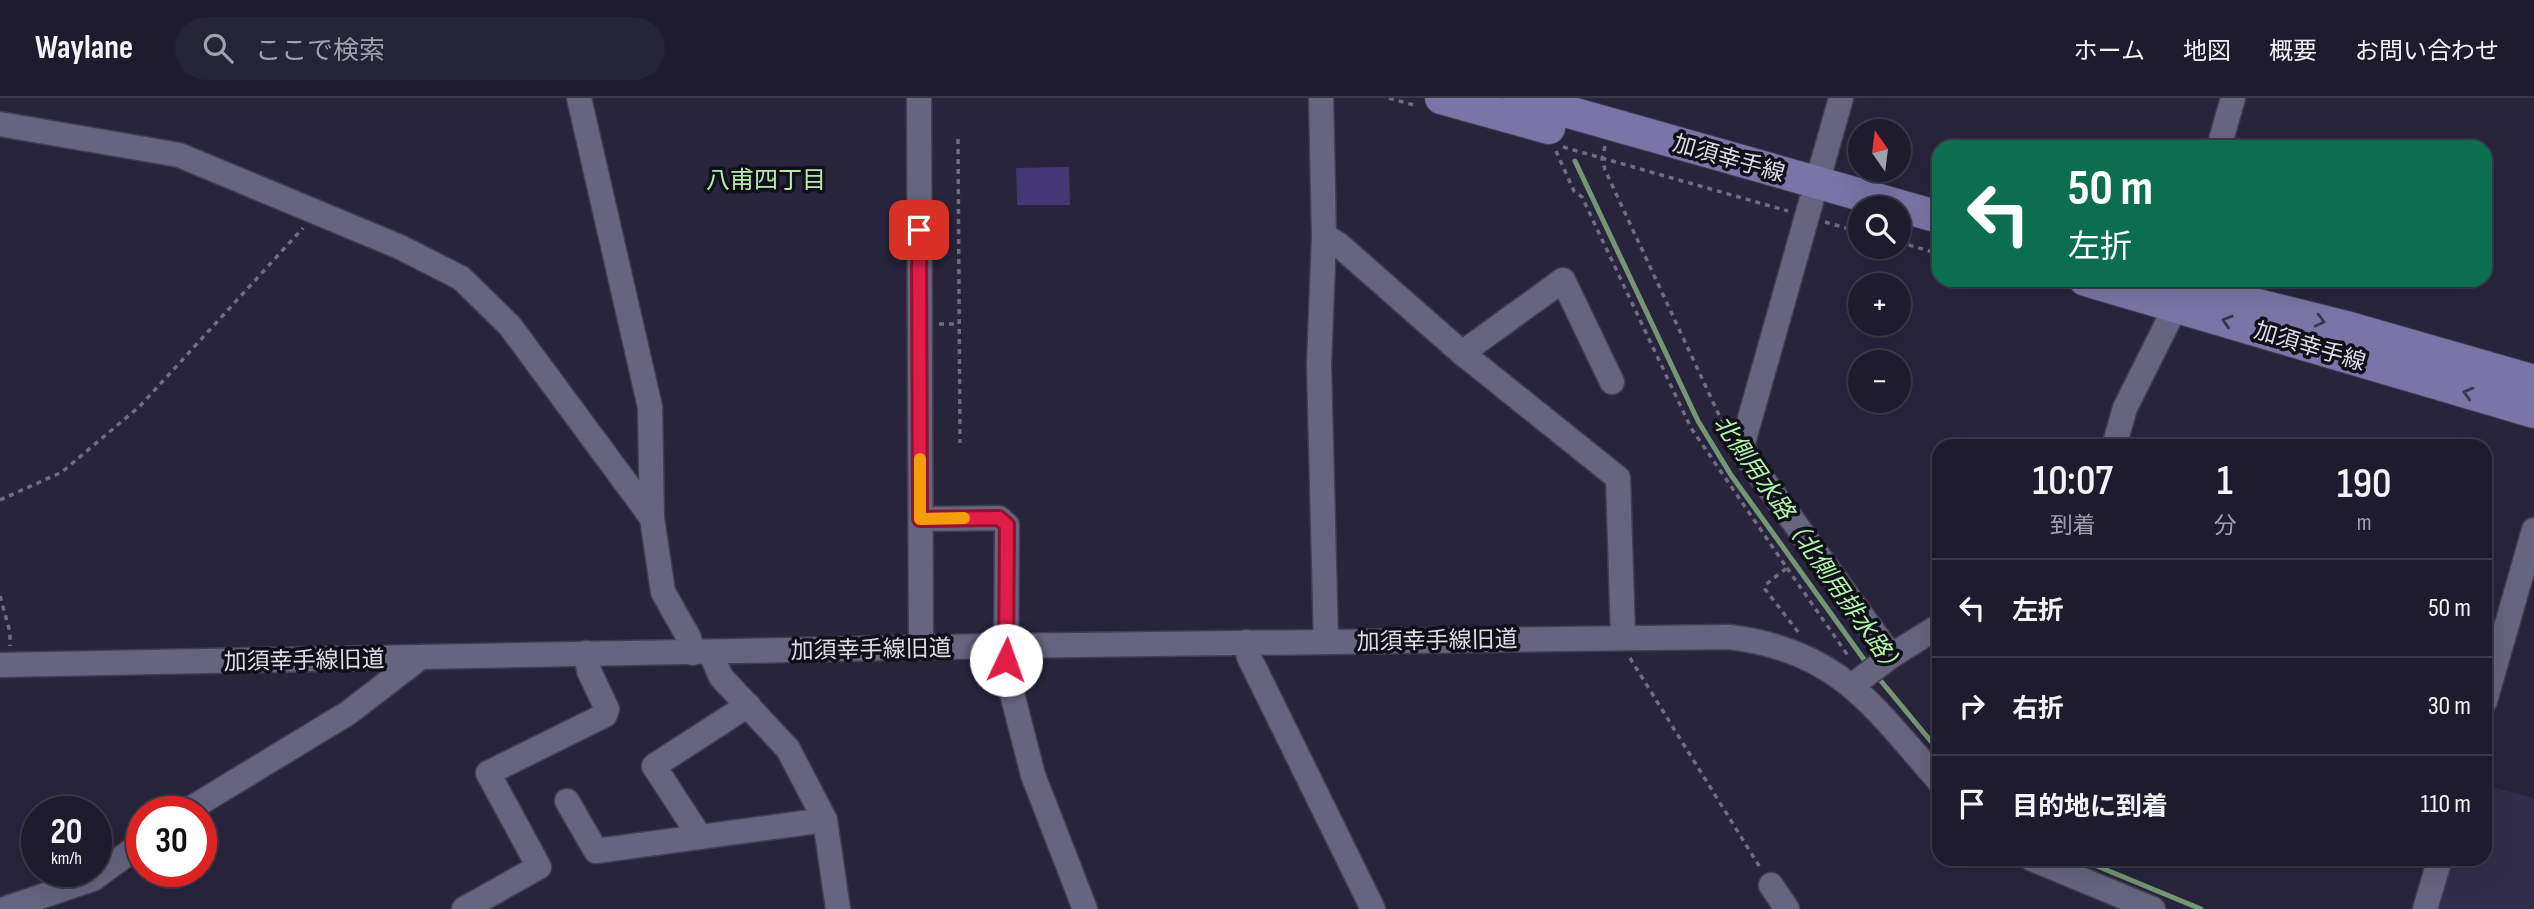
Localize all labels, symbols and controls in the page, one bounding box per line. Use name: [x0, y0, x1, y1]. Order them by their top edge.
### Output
search box: [175, 17, 665, 80]
text: Waylane: [35, 28, 133, 68]
icon: search: [199, 29, 237, 67]
text: ここで検索: [255, 36, 385, 67]
text: ホーム: [2074, 37, 2145, 66]
text: 地図: [2183, 37, 2231, 66]
text: 概要: [2269, 37, 2317, 66]
text: お問い合わせ: [2355, 37, 2499, 66]
north arrow: [1848, 119, 1911, 182]
map controls: [1848, 119, 1911, 413]
street label: 加須幸手線: [1670, 130, 1788, 188]
text: 50 m: [2068, 160, 2153, 219]
district label: 八甫四丁目: [706, 166, 826, 195]
icon: left: [1953, 168, 2044, 259]
button: search: [1848, 196, 1911, 259]
pin: [889, 200, 949, 260]
icon: arrive: [900, 211, 938, 249]
text: 左折: [2068, 228, 2132, 267]
button: +: [1848, 273, 1911, 336]
one-way arrow: [2314, 313, 2326, 327]
one-way arrow: [2221, 315, 2233, 330]
street label: 加須幸手線: [2251, 317, 2369, 377]
button: −: [1848, 350, 1911, 413]
one-way arrow: [2463, 386, 2475, 401]
water label: 北側用水路（北側用排水路）: [1707, 410, 1910, 682]
text: 10:07: [2032, 456, 2113, 507]
text: 1: [2217, 456, 2233, 507]
text: 190: [2337, 459, 2391, 510]
text: m: [2357, 509, 2372, 537]
text: 到着: [2050, 512, 2096, 540]
text: 分: [2213, 512, 2236, 540]
icon: left: [1953, 589, 1991, 627]
text: 50 m: [2428, 593, 2471, 624]
text: 左折: [2012, 596, 2064, 627]
position arrow: [969, 623, 1043, 697]
street label: 加須幸手線旧道: [1356, 626, 1518, 656]
street label: 加須幸手線旧道: [790, 635, 952, 665]
street label: 加須幸手線旧道: [223, 646, 385, 676]
icon: right: [1953, 687, 1991, 725]
text: 30 m: [2428, 691, 2471, 722]
text: 右折: [2012, 694, 2064, 725]
icon: arrive: [1953, 785, 1991, 823]
text: 110 m: [2420, 789, 2471, 820]
text: 目的地に到着: [2012, 792, 2168, 823]
speed limit sign: 30: [126, 796, 217, 887]
text: 20: [51, 811, 83, 854]
text: km/h: [51, 848, 82, 869]

